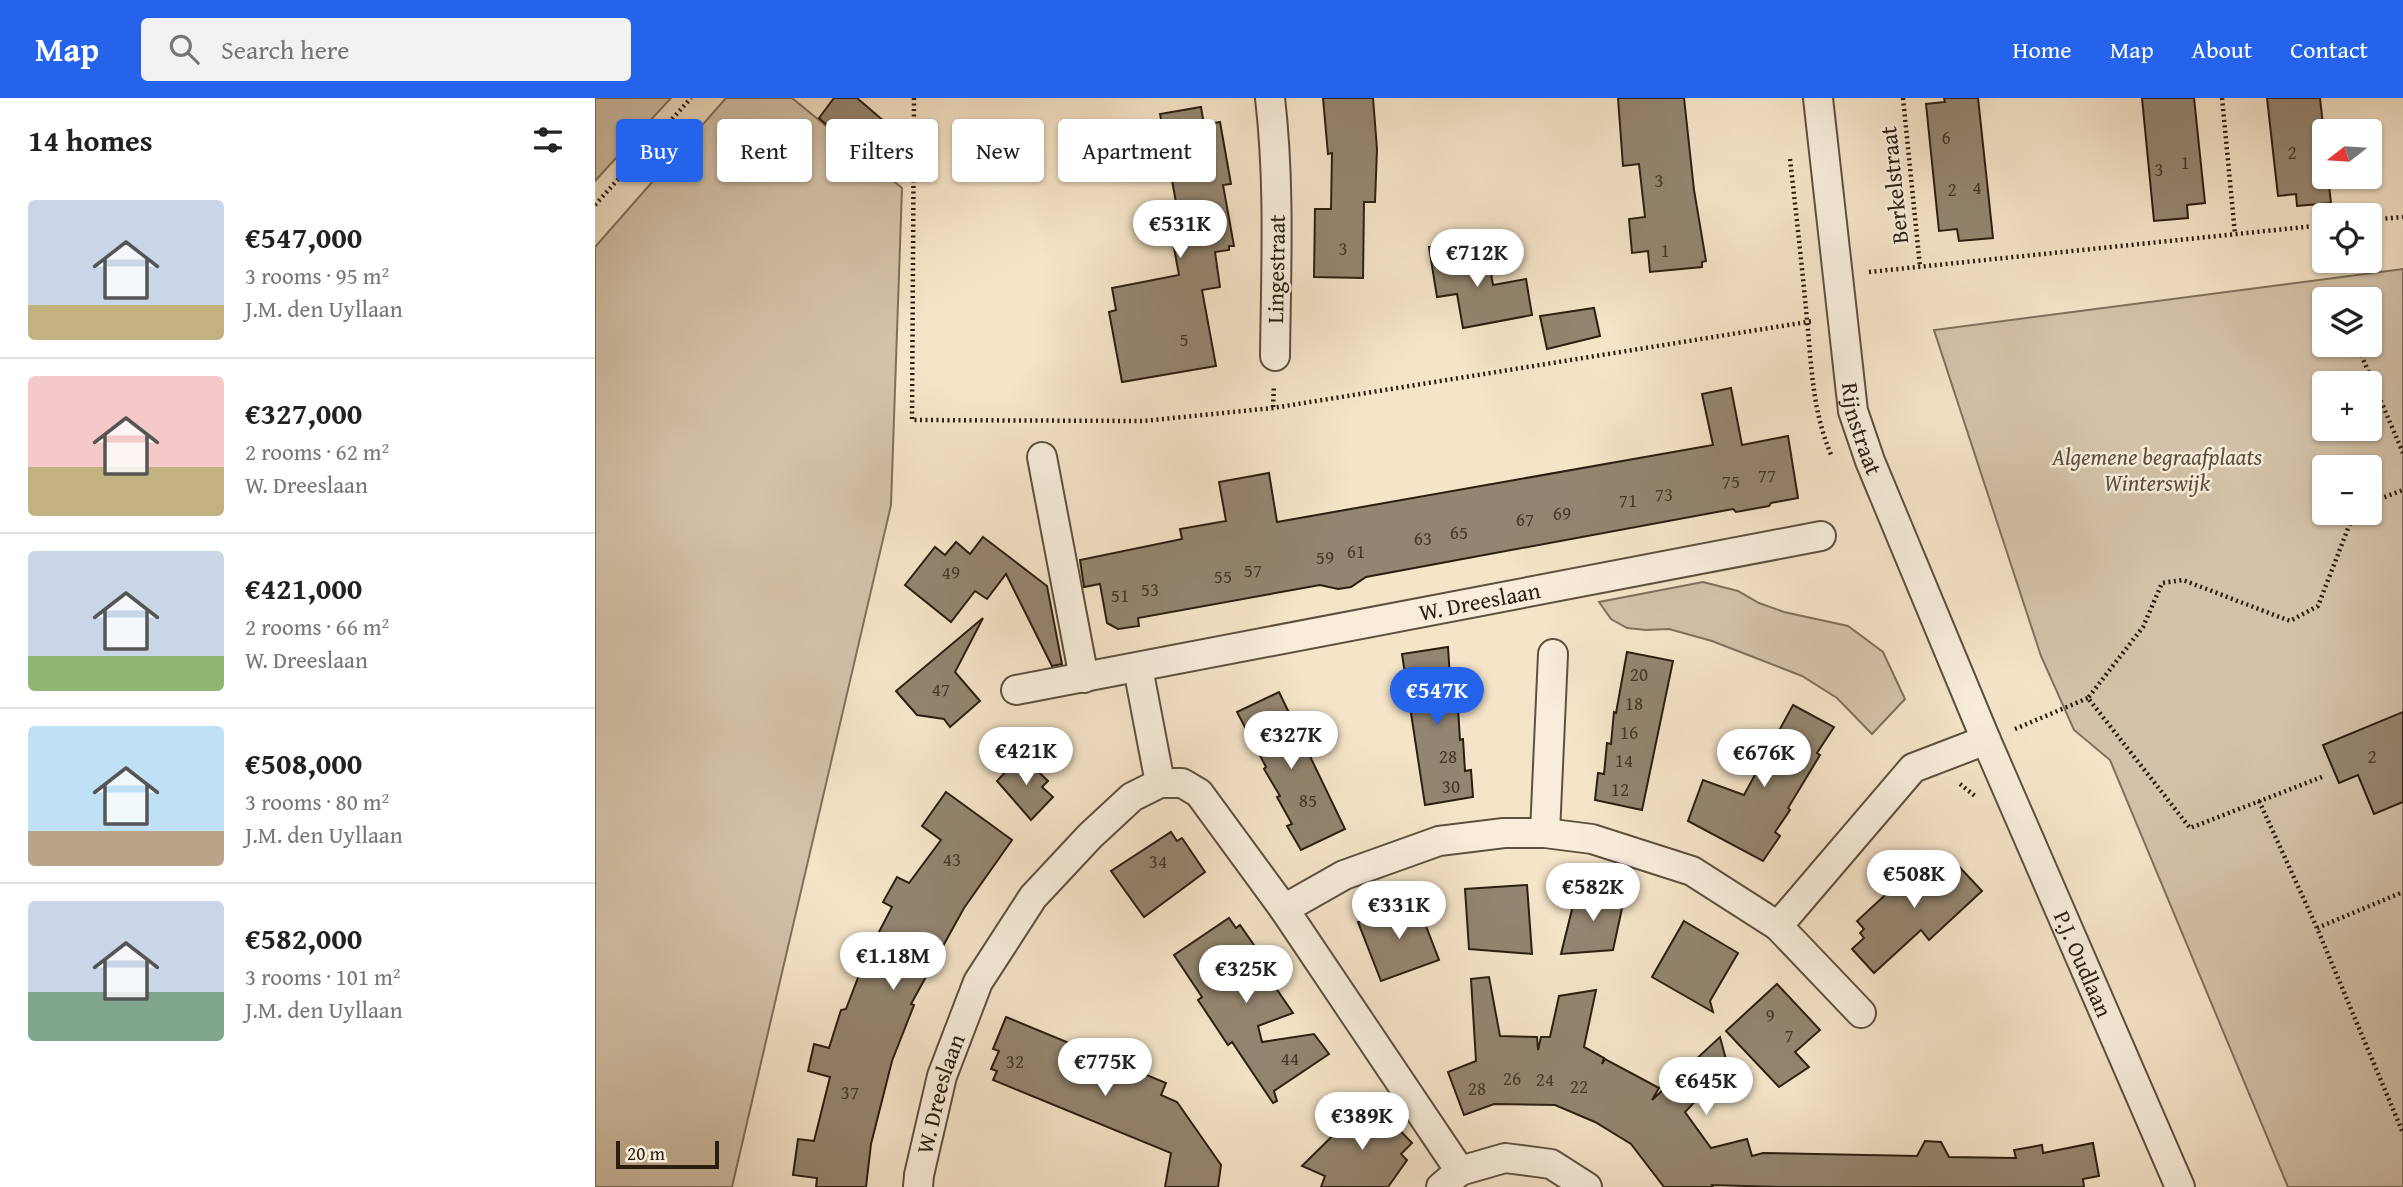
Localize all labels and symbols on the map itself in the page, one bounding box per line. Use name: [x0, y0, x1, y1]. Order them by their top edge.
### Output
north arrow: [2312, 119, 2382, 189]
house number: 6: [1941, 123, 1951, 151]
street label: Berkelstraat: [1871, 125, 1916, 246]
house number: 2: [2287, 138, 2297, 166]
house number: 1: [2180, 148, 2190, 176]
house number: 3: [2154, 155, 2164, 183]
house number: 3: [1654, 166, 1664, 194]
house number: 4: [1972, 173, 1982, 201]
house number: 2: [1947, 175, 1957, 203]
pin: €531K: [1131, 200, 1229, 260]
street label: Lingestraat: [1258, 214, 1293, 324]
pin: €712K: [1428, 230, 1526, 289]
house number: 3: [1338, 234, 1348, 262]
house number: 1: [1660, 236, 1670, 264]
house number: 5: [1179, 325, 1189, 353]
street label: Rijnstraat: [1834, 381, 1891, 480]
park label: Algemene begraafplaats Winterswijk: [2051, 440, 2263, 499]
house number: 77: [1758, 461, 1776, 489]
house number: 75: [1722, 467, 1740, 495]
house number: 73: [1655, 480, 1673, 508]
house number: 71: [1619, 486, 1637, 514]
house number: 69: [1553, 499, 1571, 527]
house number: 67: [1516, 505, 1534, 533]
house number: 65: [1450, 518, 1468, 546]
house number: 63: [1414, 524, 1432, 552]
house number: 61: [1347, 537, 1365, 565]
house number: 59: [1316, 543, 1334, 571]
house number: 57: [1244, 556, 1262, 584]
house number: 49: [942, 558, 960, 586]
house number: 55: [1214, 562, 1232, 590]
street label: W. Dreeslaan: [1416, 573, 1543, 629]
house number: 53: [1141, 575, 1159, 603]
house number: 51: [1111, 581, 1129, 609]
house number: 20: [1630, 660, 1648, 688]
pin: €547K: [1388, 668, 1486, 727]
house number: 47: [932, 675, 950, 703]
house number: 18: [1625, 689, 1643, 717]
pin: €327K: [1242, 712, 1340, 771]
house number: 16: [1620, 718, 1638, 746]
pin: €421K: [977, 728, 1075, 787]
pin: €676K: [1715, 730, 1813, 789]
house number: 28: [1439, 742, 1457, 770]
house number: 2: [2367, 742, 2377, 770]
house number: 14: [1615, 746, 1633, 774]
house number: 30: [1442, 772, 1460, 800]
house number: 12: [1611, 775, 1629, 803]
house number: 85: [1299, 786, 1317, 814]
house number: 43: [943, 845, 961, 873]
house number: 34: [1149, 847, 1167, 875]
pin: €508K: [1865, 850, 1963, 910]
pin: €582K: [1544, 864, 1642, 923]
pin: €331K: [1350, 882, 1448, 941]
street label: P.J. Oudlaan: [2046, 905, 2121, 1022]
pin: €1.18M: [836, 932, 950, 992]
pin: €325K: [1197, 946, 1295, 1005]
house number: 9: [1765, 1001, 1775, 1029]
house number: 7: [1784, 1021, 1794, 1049]
street label: W. Dreeslaan: [908, 1029, 973, 1157]
pin: €775K: [1056, 1038, 1154, 1098]
house number: 44: [1281, 1044, 1299, 1072]
house number: 32: [1006, 1047, 1024, 1075]
pin: €645K: [1657, 1058, 1755, 1117]
house number: 26: [1503, 1064, 1521, 1092]
house number: 24: [1536, 1065, 1554, 1093]
house number: 22: [1570, 1072, 1588, 1100]
house number: 28: [1468, 1074, 1486, 1102]
house number: 37: [841, 1078, 859, 1106]
pin: €389K: [1313, 1093, 1411, 1152]
scale bar: [616, 1138, 719, 1170]

